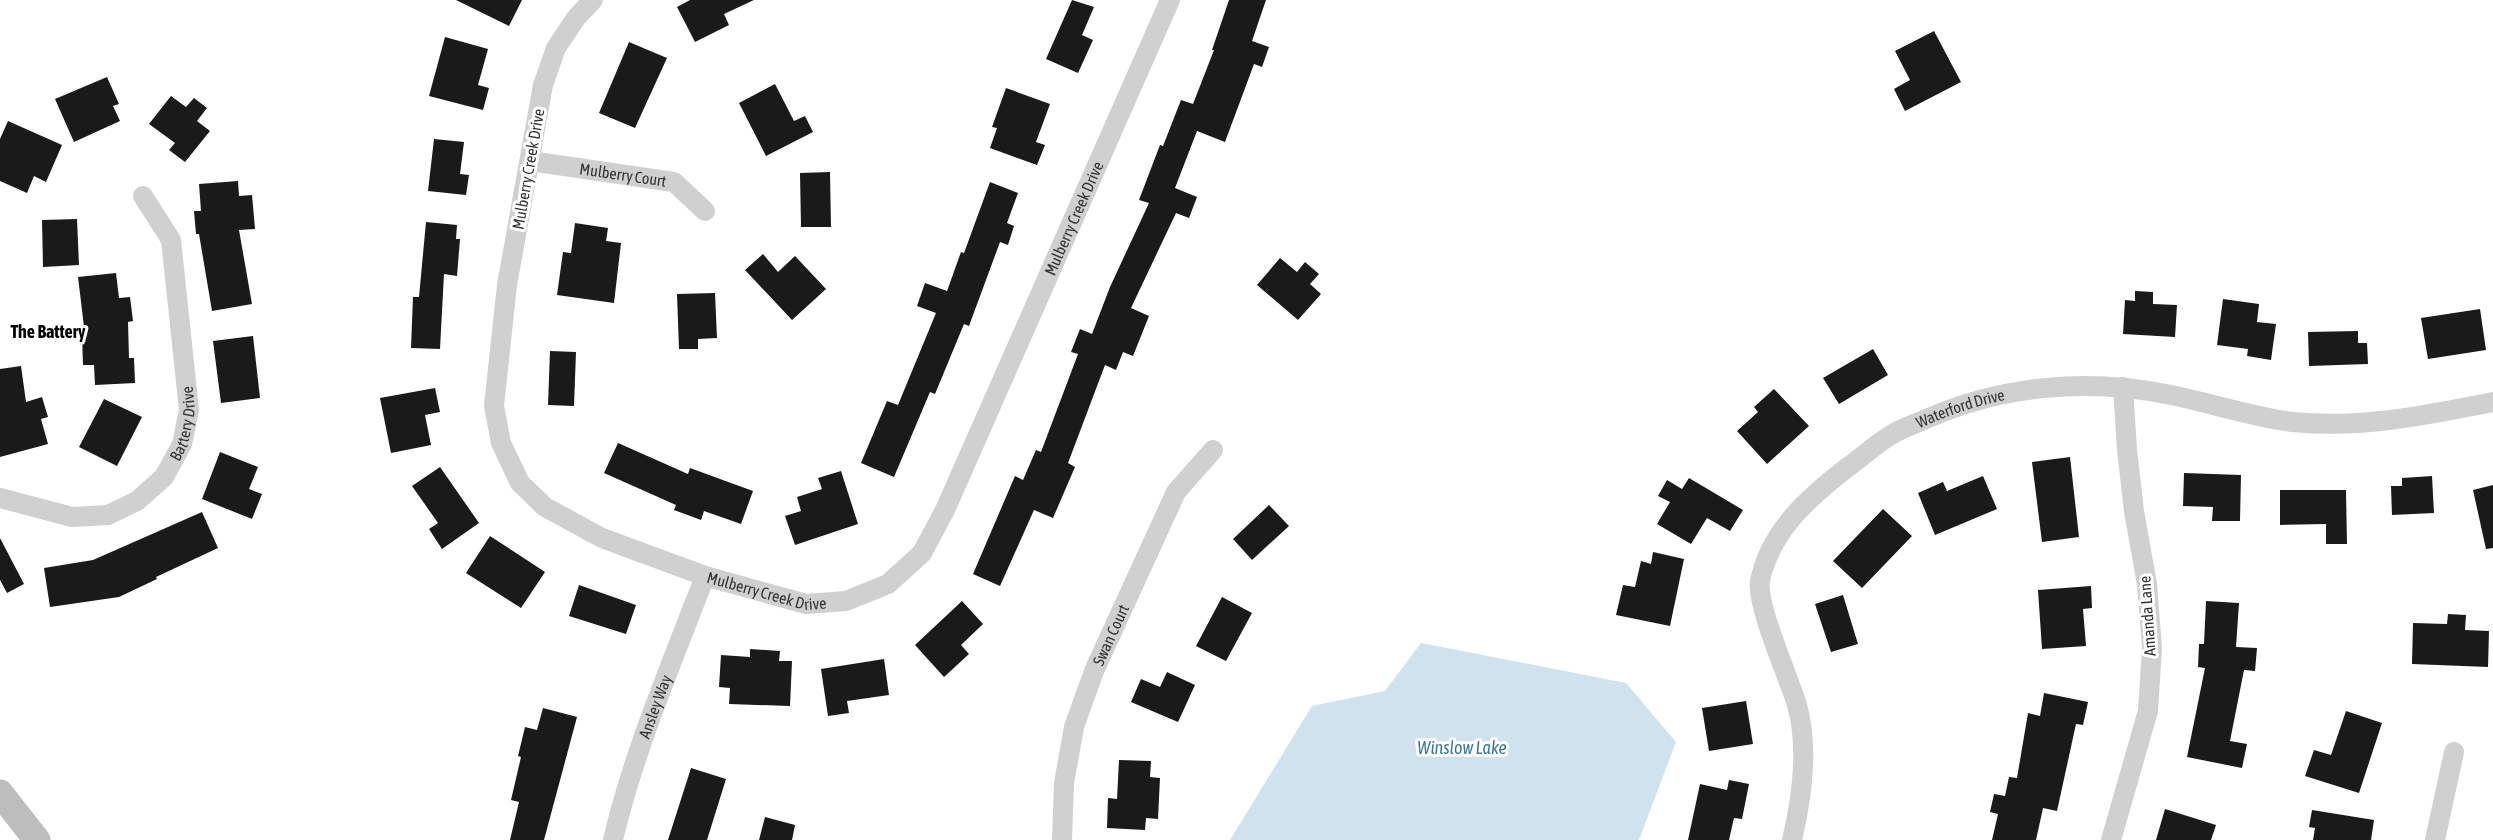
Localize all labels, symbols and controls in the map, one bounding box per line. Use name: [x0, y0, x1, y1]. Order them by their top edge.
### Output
street label: Mulberry Creek Drive: [509, 107, 548, 231]
street label: Mulberry Court: [578, 159, 668, 190]
street label: Mulberry Creek Drive: [1041, 159, 1107, 278]
district label: The Battery: [11, 321, 86, 342]
street label: Battery Drive: [166, 385, 198, 464]
street label: Waterford Drive: [1913, 385, 2006, 431]
street label: Mulberry Creek Drive: [705, 568, 827, 613]
street label: Amanda Lane: [2135, 575, 2159, 657]
street label: Swan Court: [1089, 601, 1132, 668]
street label: Ansley Way: [635, 672, 676, 741]
water label: Winslow Lake: [1417, 737, 1507, 758]

